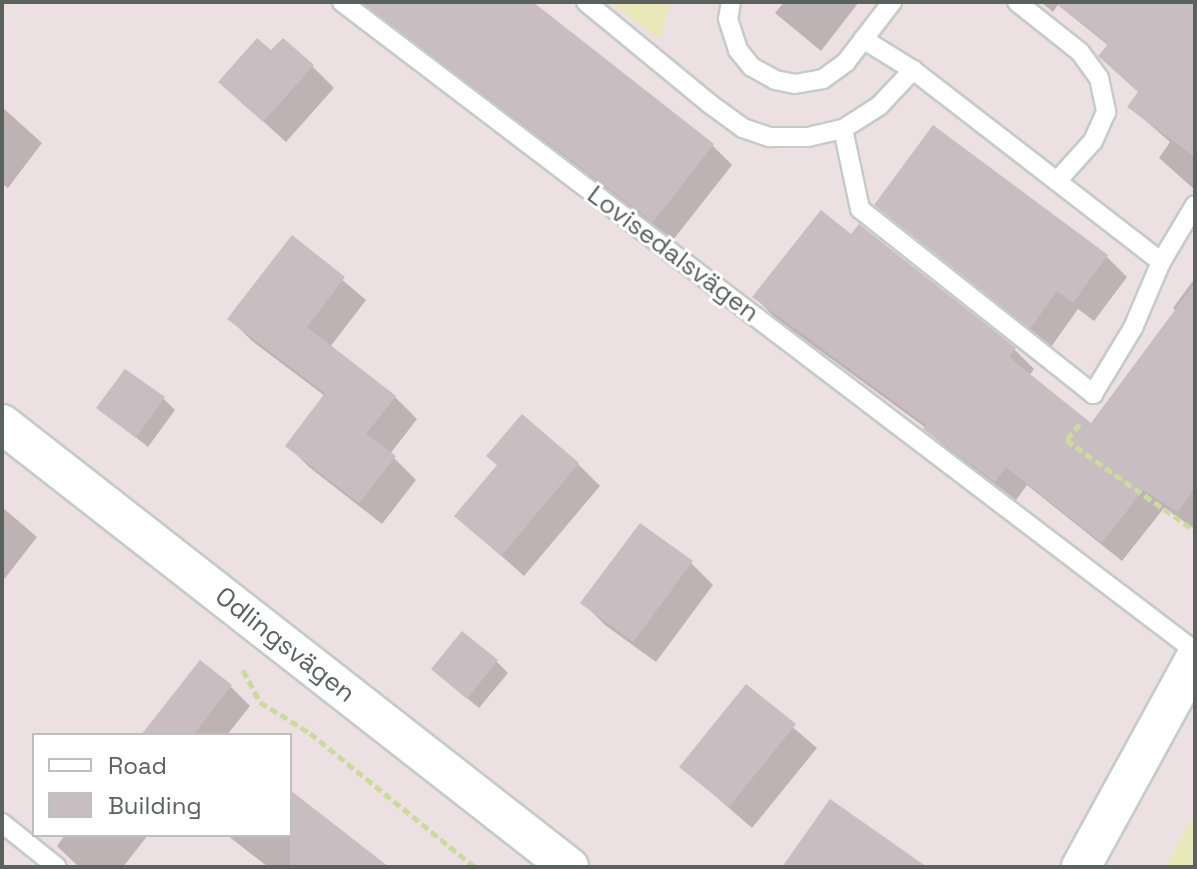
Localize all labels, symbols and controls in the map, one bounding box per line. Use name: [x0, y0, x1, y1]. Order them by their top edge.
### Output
street label: Lovisedalsvägen: [581, 179, 765, 329]
street label: Odlingsvägen: [209, 581, 361, 709]
legend: [32, 733, 292, 837]
text: Road: [108, 750, 167, 781]
text: Building: [108, 790, 202, 821]

